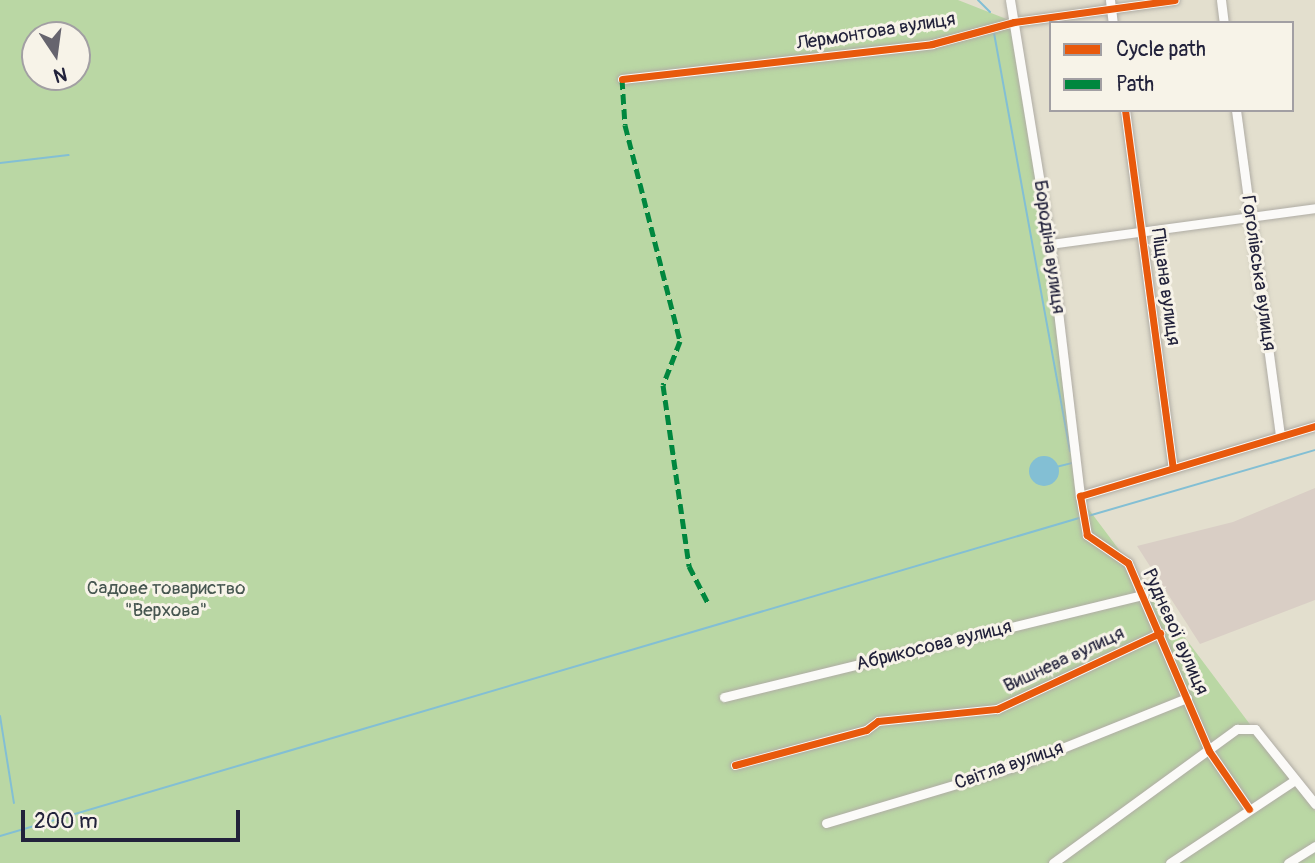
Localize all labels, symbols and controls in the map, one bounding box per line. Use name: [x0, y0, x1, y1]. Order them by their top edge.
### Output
street label: Лермонтова вулиця: [795, 8, 957, 56]
north arrow: [21, 21, 91, 91]
legend: [1049, 21, 1294, 112]
text: Cycle path: [1116, 36, 1206, 63]
text: N: [51, 61, 69, 88]
text: Path: [1116, 71, 1154, 98]
street label: Бородіна вулиця: [1028, 179, 1070, 315]
street label: Гоголівська вулиця: [1236, 194, 1280, 352]
street label: Піщана вулиця: [1145, 227, 1185, 347]
street label: Руднєвої вулиця: [1137, 565, 1213, 699]
park label: Садове товариство "Верхова": [87, 578, 245, 622]
street label: Абрикосова вулиця: [854, 616, 1014, 676]
street label: Вишнева вулиця: [1000, 622, 1128, 698]
street label: Світла вулиця: [952, 737, 1066, 795]
scale bar: [24, 796, 243, 840]
text: 200 m: [34, 808, 98, 835]

